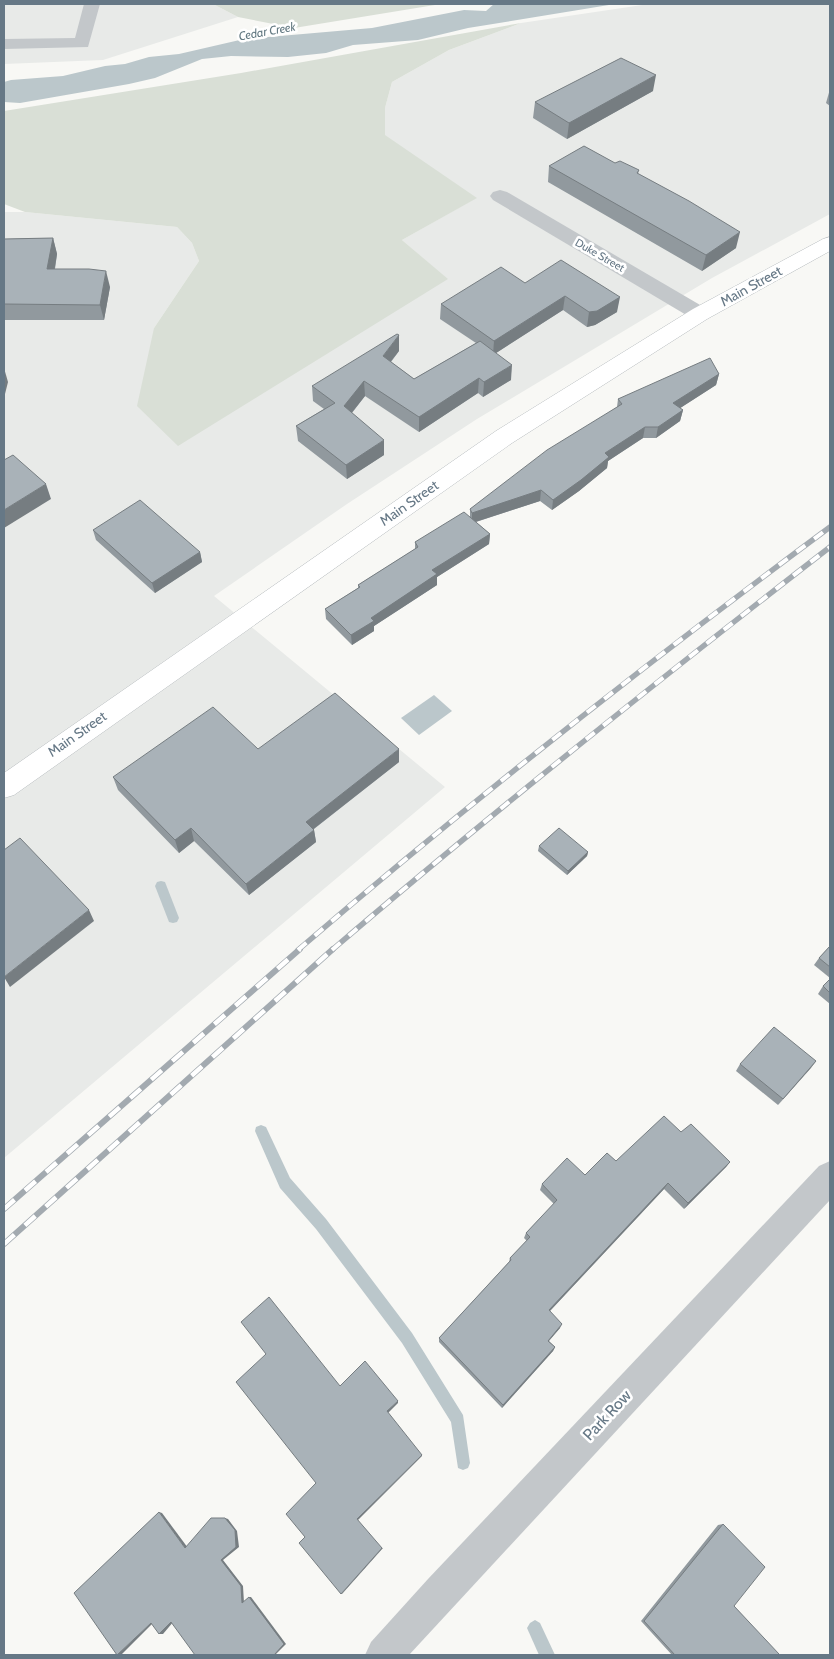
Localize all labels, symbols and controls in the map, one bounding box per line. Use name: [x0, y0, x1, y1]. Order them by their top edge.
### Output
water label: Cedar Creek: [237, 18, 297, 43]
street label: Duke Street: [573, 235, 627, 275]
street label: Main Street: [717, 262, 785, 310]
street label: Main Street: [376, 476, 442, 530]
street label: Main Street: [44, 707, 110, 761]
street label: Park Row: [579, 1386, 635, 1444]

